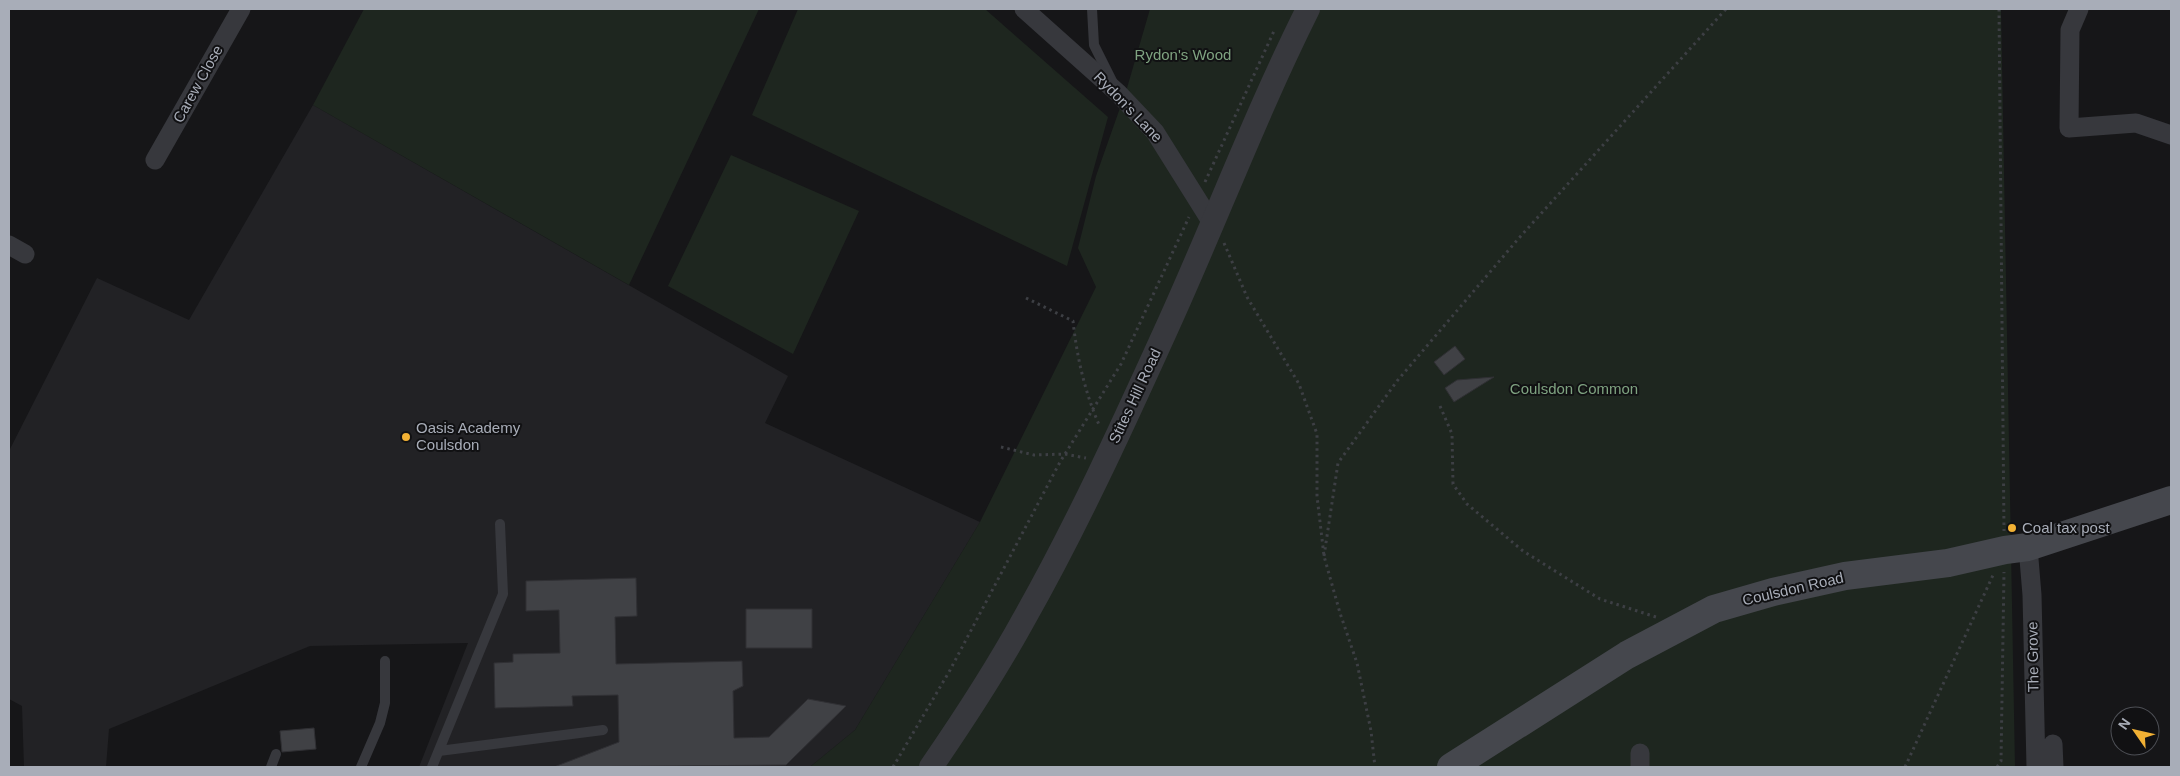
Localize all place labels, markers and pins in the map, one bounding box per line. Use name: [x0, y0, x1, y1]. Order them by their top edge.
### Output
place label: Oasis Academy Coulsdon: [416, 419, 521, 453]
marker: Oasis Academy Coulsdon: [400, 431, 412, 443]
place label: Coal tax post: [2022, 519, 2110, 536]
marker: Coal tax post: [2006, 522, 2018, 534]

